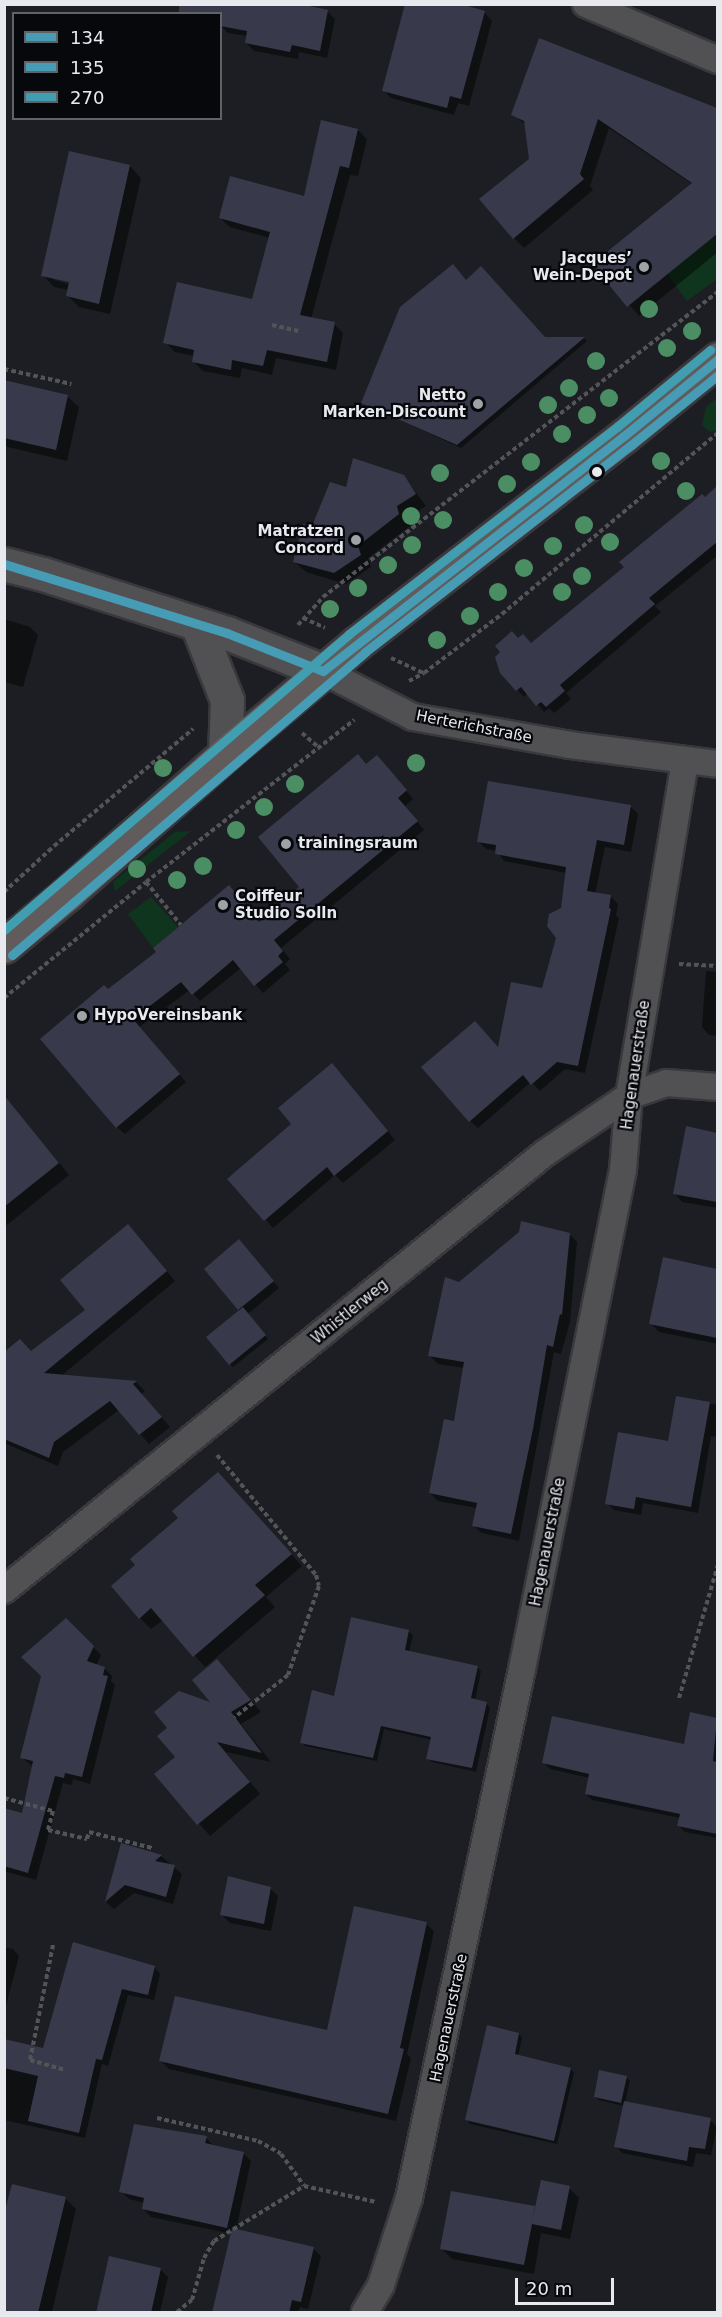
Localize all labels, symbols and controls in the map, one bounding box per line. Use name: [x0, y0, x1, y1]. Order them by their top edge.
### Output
legend: [12, 12, 222, 120]
text: 134: [70, 27, 104, 48]
text: 135: [70, 57, 104, 78]
text: 270: [70, 87, 104, 108]
place label: Jacques’ Wein-Depot: [533, 249, 632, 284]
marker: Jacques’ Wein-Depot: [637, 260, 651, 274]
place label: Netto Marken-Discount: [323, 386, 466, 421]
marker: Netto Marken-Discount: [471, 397, 485, 411]
unlabelled marker: [591, 466, 603, 478]
place label: Matratzen Concord: [258, 522, 344, 557]
marker: Matratzen Concord: [349, 533, 363, 547]
street label: Herterichstraße: [415, 707, 533, 747]
place label: trainingsraum: [298, 835, 418, 853]
marker: trainingsraum: [279, 837, 293, 851]
place label: Coiffeur Studio Solln: [235, 887, 337, 922]
marker: Coiffeur Studio Solln: [216, 898, 230, 912]
street label: Hagenauerstraße: [618, 999, 654, 1131]
place label: HypoVereinsbank: [94, 1007, 242, 1025]
marker: HypoVereinsbank: [75, 1009, 89, 1023]
street label: Whistlerweg: [308, 1276, 392, 1348]
street label: Hagenauerstraße: [527, 1476, 569, 1608]
street label: Hagenauerstraße: [427, 1952, 471, 2084]
scale bar: [518, 2266, 617, 2304]
text: 20 m: [526, 2278, 572, 2299]

